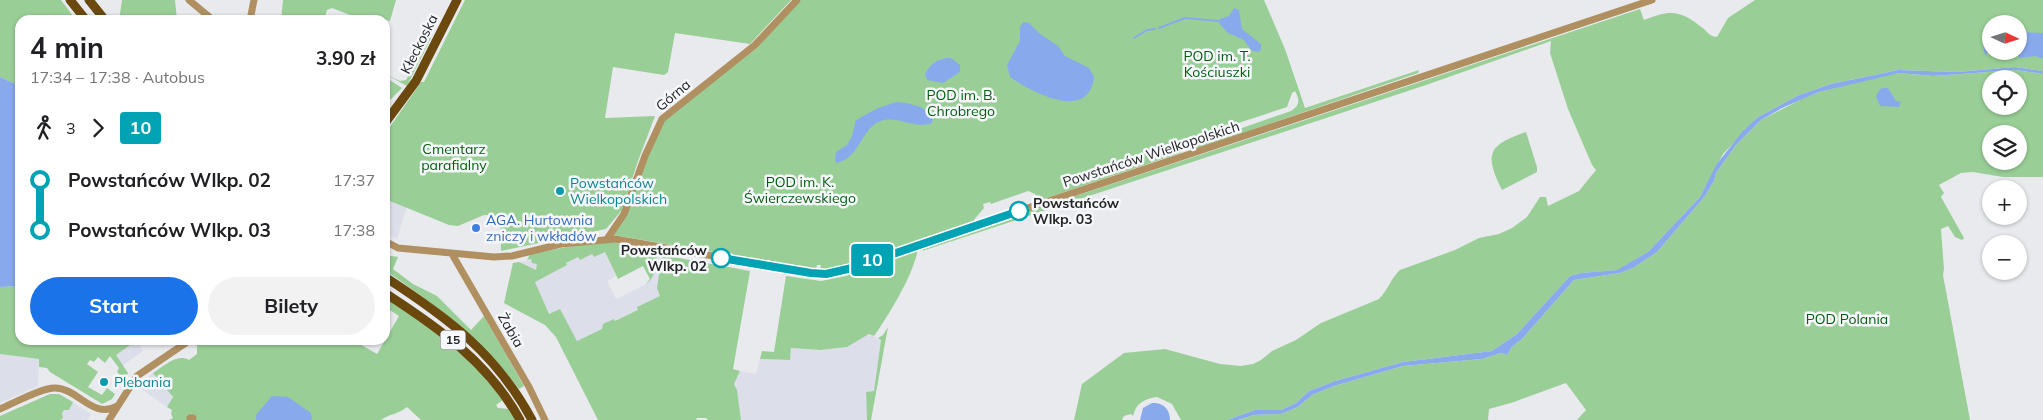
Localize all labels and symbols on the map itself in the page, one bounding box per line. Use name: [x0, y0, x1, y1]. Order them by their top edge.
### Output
street label: Kłeckoska: [396, 11, 442, 77]
north arrow: [1982, 15, 2028, 60]
park label: POD im. T. Kościuszki: [1183, 47, 1251, 81]
street label: Górna: [652, 75, 694, 115]
park label: POD im. B. Chrobrego: [927, 86, 995, 120]
street label: Powstańców Wielkopolskich: [1060, 117, 1242, 191]
park label: Cmentarz parafialny: [421, 140, 487, 174]
park label: POD im. K. Świerczewskiego: [744, 173, 856, 207]
place label: Powstańców Wielkopolskich: [570, 174, 667, 208]
marker: Powstańców Wielkopolskich: [554, 185, 566, 197]
place label: Powstańców Wlkp. 03: [1033, 194, 1120, 228]
marker: Powstańców Wlkp. 03: [1009, 201, 1029, 221]
place label: AGA. Hurtownia zniczy i wkładów: [486, 211, 597, 245]
marker: AGA. Hurtownia zniczy i wkładów: [470, 222, 482, 234]
place label: Powstańców Wlkp. 02: [621, 241, 708, 275]
line badge: 10: [850, 244, 894, 276]
marker: Powstańców Wlkp. 02: [711, 248, 731, 268]
street label: Żabia: [494, 310, 528, 350]
park label: POD Polania: [1806, 310, 1888, 328]
road number: 15: [440, 330, 466, 350]
place label: Plebania: [114, 373, 171, 391]
marker: Plebania: [98, 376, 110, 388]

